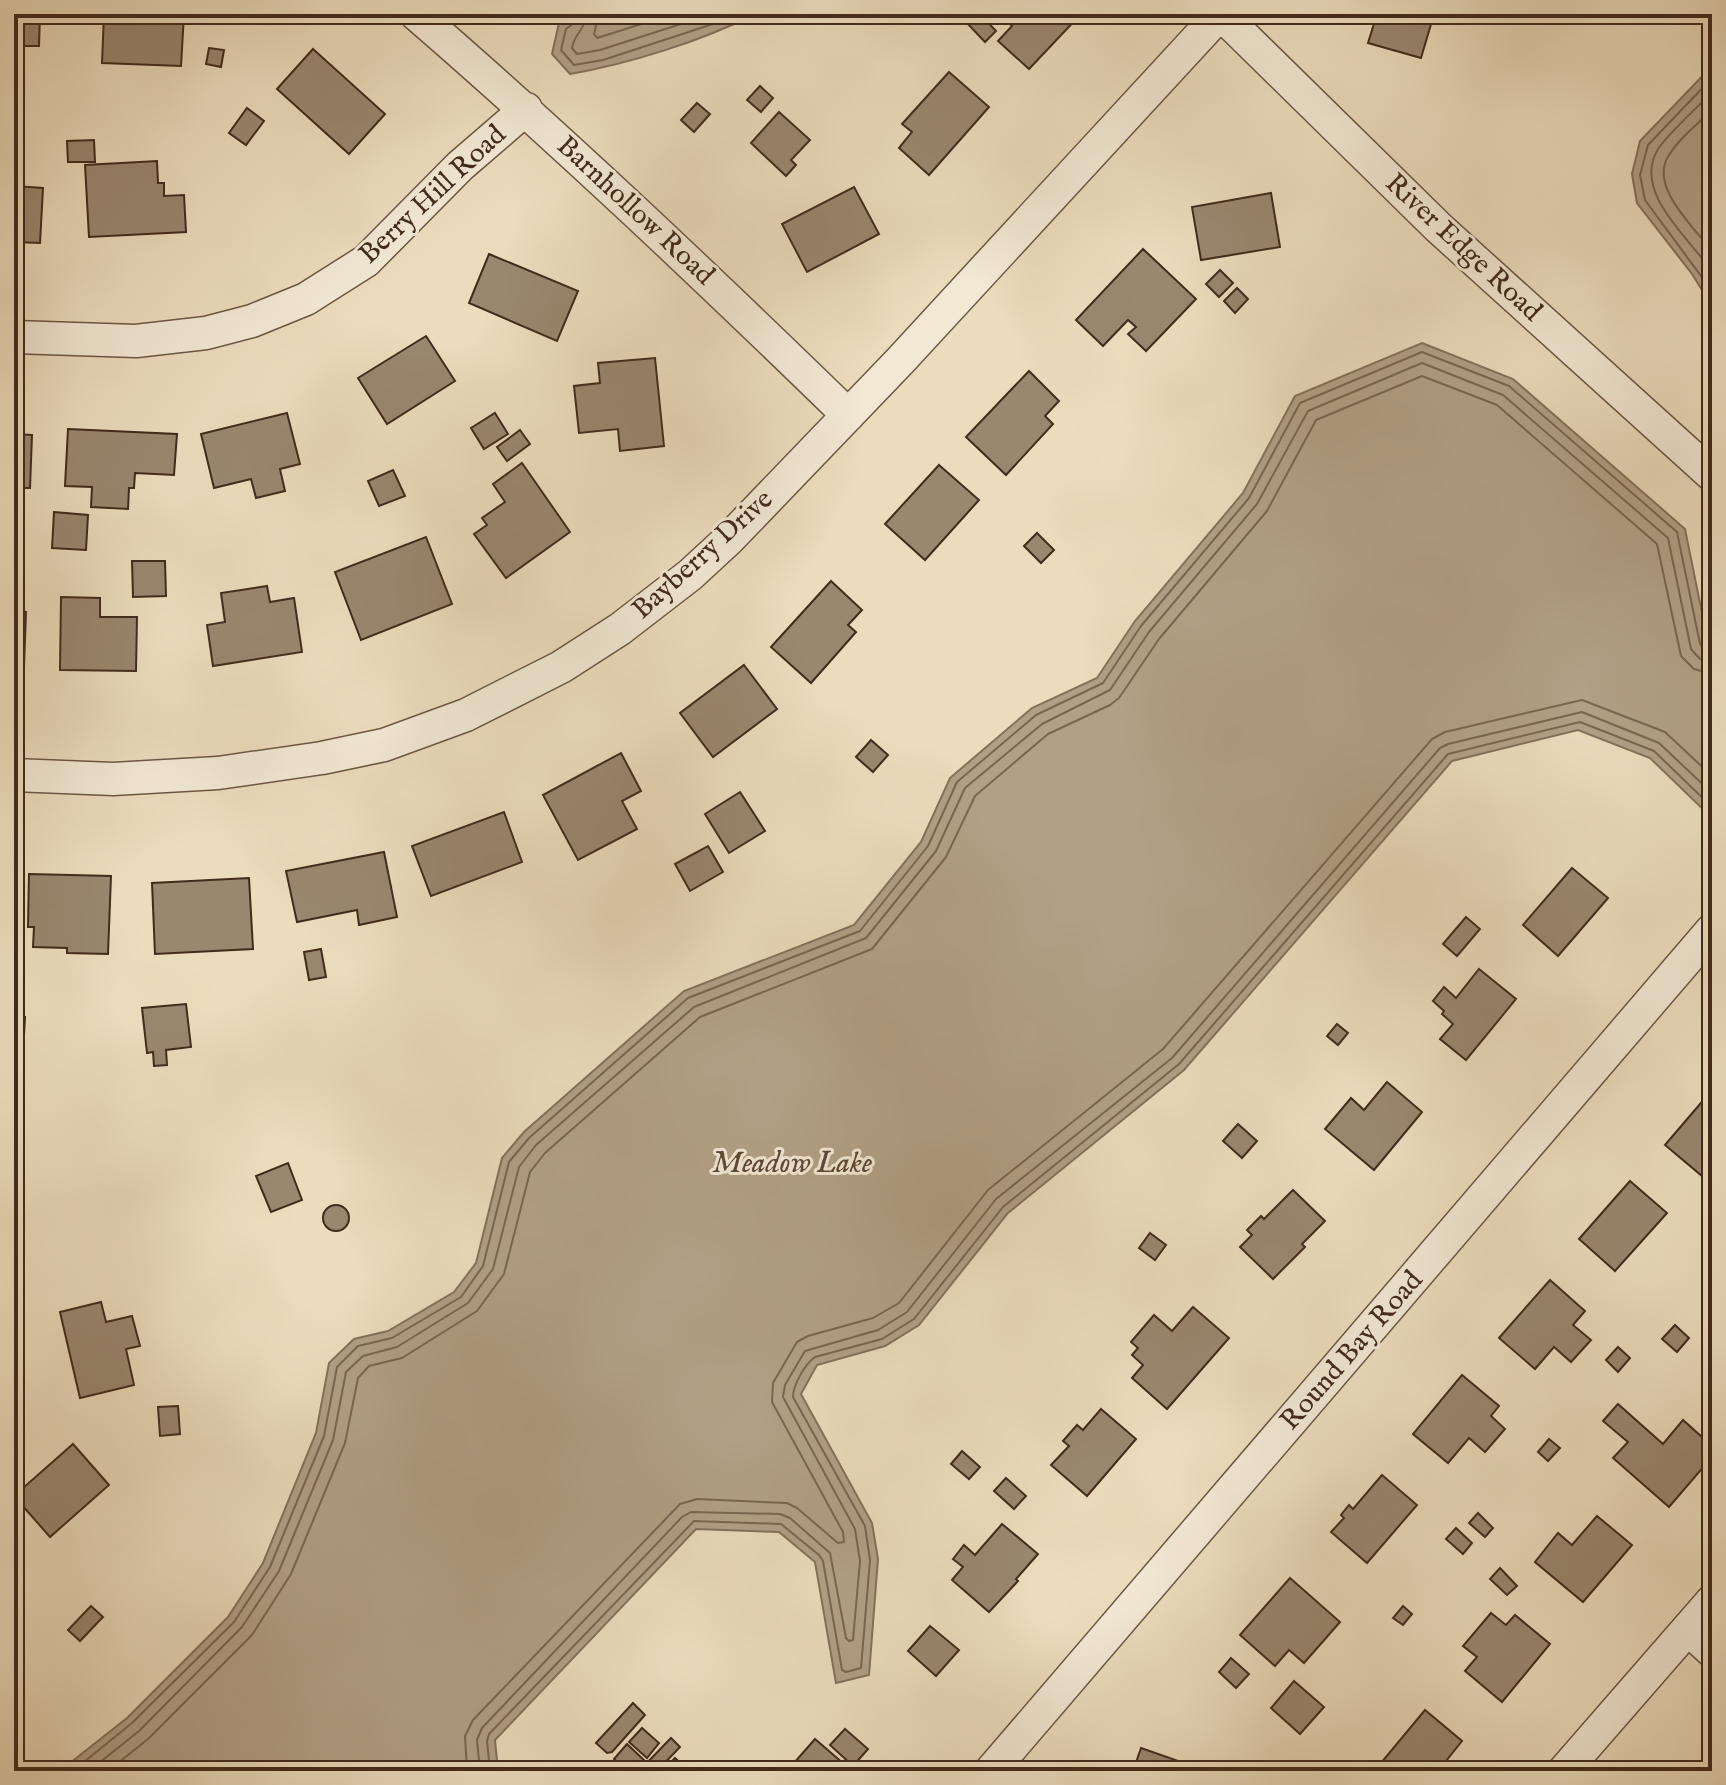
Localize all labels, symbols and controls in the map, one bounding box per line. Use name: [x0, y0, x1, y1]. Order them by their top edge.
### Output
street label: Berry Hill Road: [352, 118, 514, 272]
street label: Barnhollow Road: [549, 129, 721, 293]
street label: River Edge Road: [1377, 166, 1549, 330]
street label: Bayberry Drive: [625, 482, 781, 627]
water label: Meadow Lake: [712, 1145, 872, 1183]
street label: Round Bay Road: [1273, 1264, 1431, 1438]

